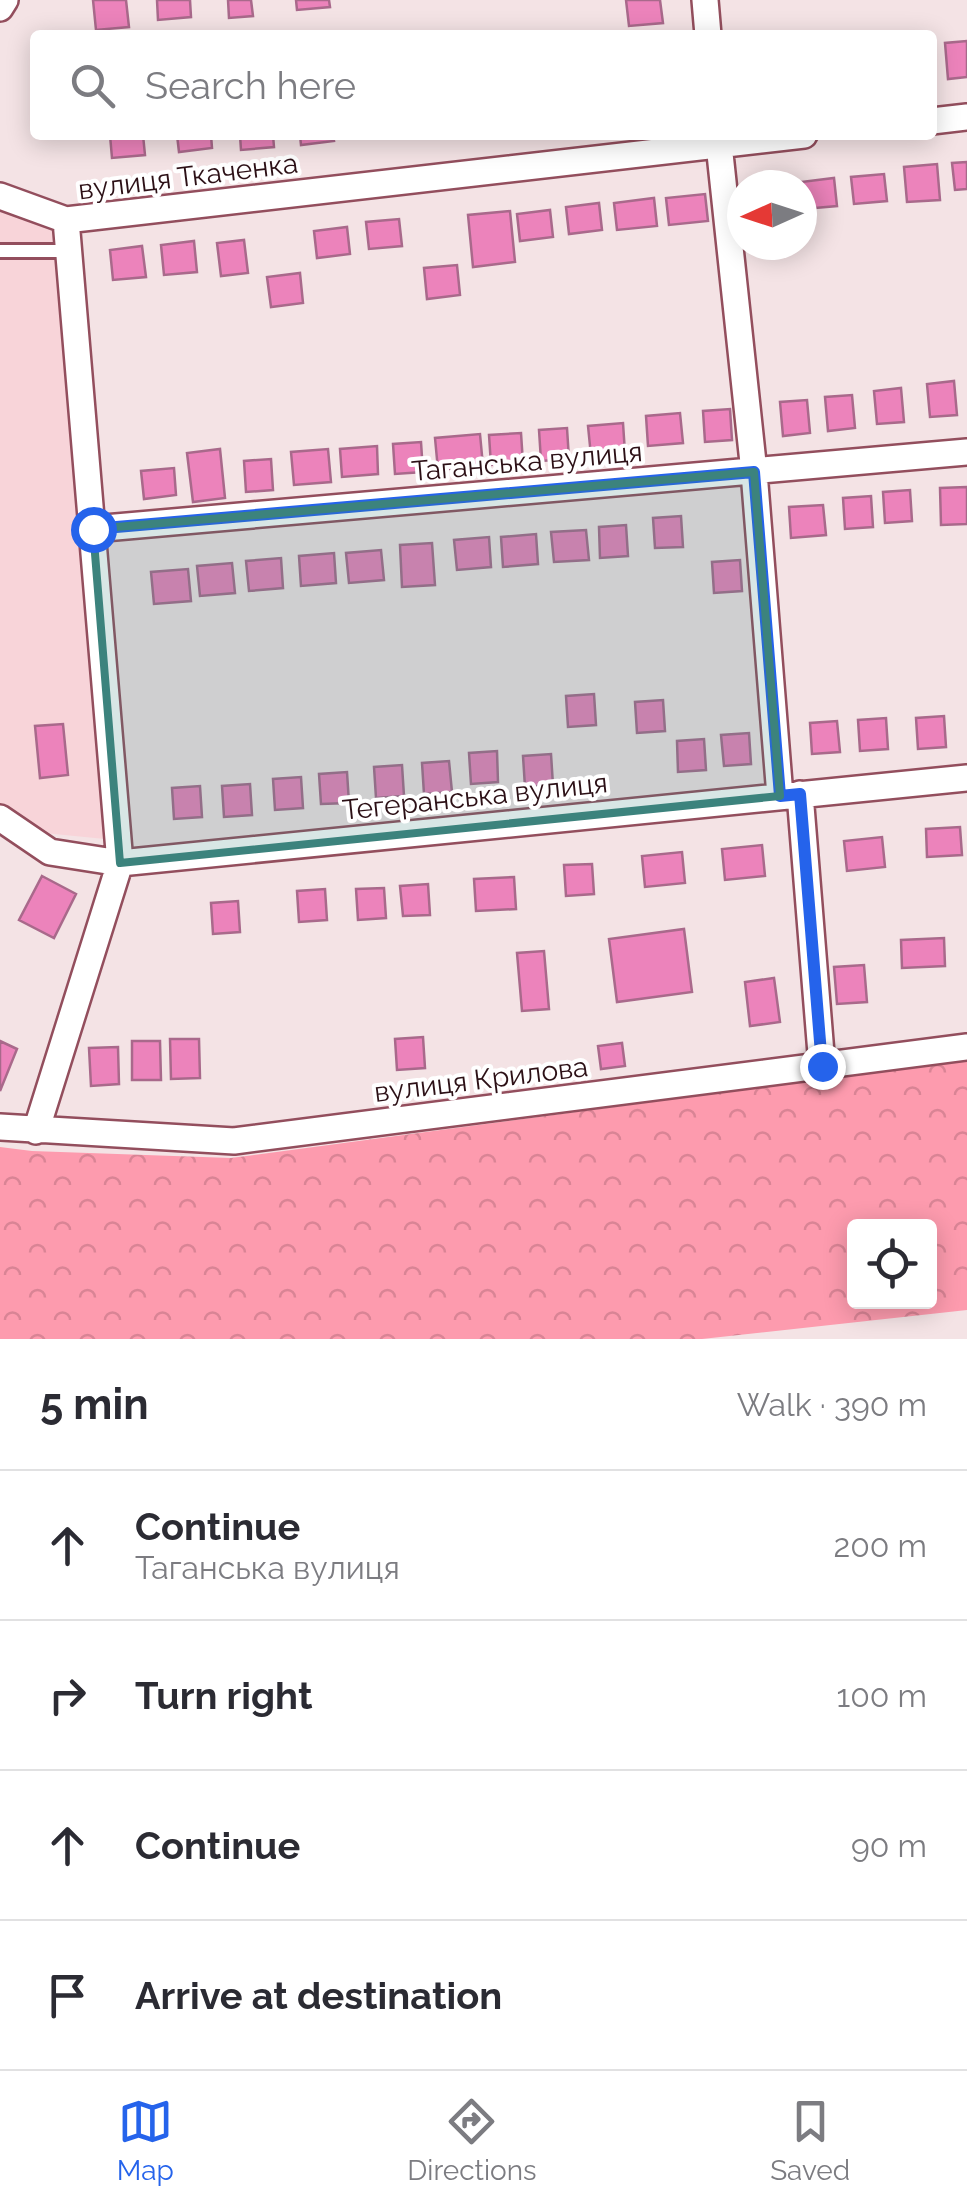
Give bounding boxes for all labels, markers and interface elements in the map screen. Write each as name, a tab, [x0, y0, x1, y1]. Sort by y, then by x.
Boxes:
search box	[30, 30, 937, 140]
icon: search	[65, 58, 120, 113]
text: Search here	[145, 63, 356, 108]
street label: вулиця Ткаченка	[76, 147, 300, 206]
north arrow	[727, 170, 817, 260]
street label: Таганська вулиця	[410, 435, 644, 488]
route start	[71, 507, 117, 553]
street label: Тегеранська вулиця	[341, 766, 609, 827]
route end	[800, 1044, 846, 1090]
street label: вулиця Крилова	[372, 1050, 590, 1109]
map controls	[847, 1219, 937, 1309]
button: locate	[847, 1219, 937, 1309]
text: 5 min	[40, 1380, 149, 1429]
text: Walk · 390 m	[737, 1386, 927, 1423]
text: Continue	[135, 1504, 300, 1549]
icon: ahead	[40, 1518, 95, 1573]
text: 200 m	[834, 1527, 927, 1564]
text: Таганська вулиця	[135, 1549, 400, 1586]
icon: right	[40, 1668, 95, 1723]
text: Turn right	[135, 1673, 312, 1718]
text: 100 m	[837, 1677, 927, 1714]
icon: ahead	[40, 1818, 95, 1873]
text: Continue	[135, 1823, 300, 1868]
text: 90 m	[851, 1827, 927, 1864]
icon: arrive	[40, 1968, 95, 2023]
text: Arrive at destination	[135, 1973, 502, 2018]
tab: Map	[117, 2094, 174, 2187]
tab: Directions	[407, 2094, 537, 2187]
tab: Saved	[770, 2094, 850, 2187]

